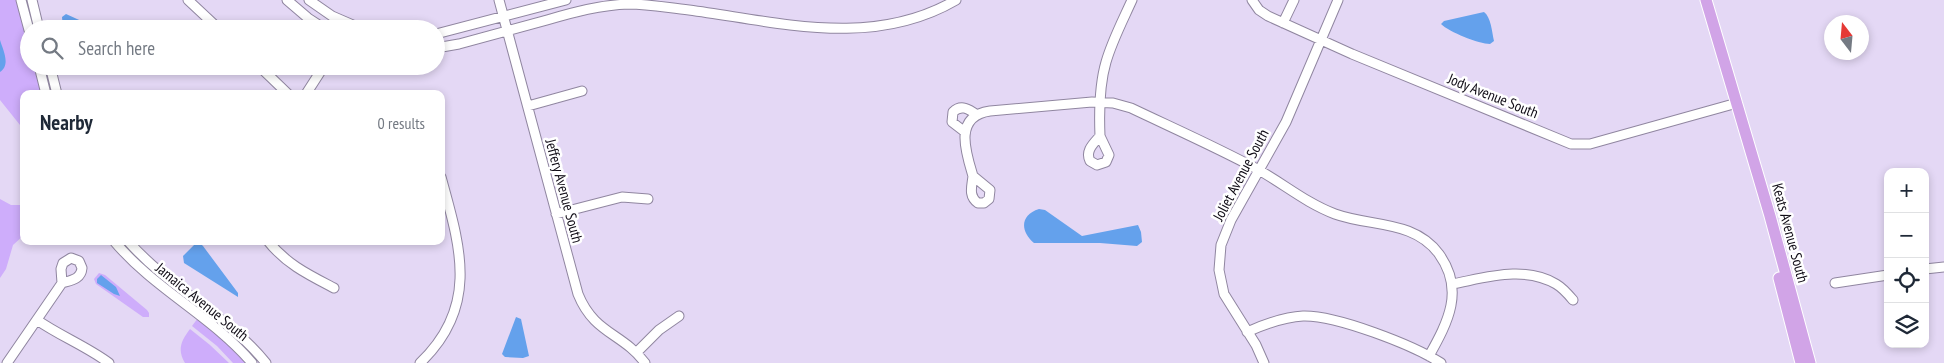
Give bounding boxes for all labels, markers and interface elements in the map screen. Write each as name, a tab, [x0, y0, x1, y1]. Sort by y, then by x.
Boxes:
north arrow	[1824, 15, 1869, 60]
search box	[20, 20, 445, 75]
icon: search	[38, 34, 66, 62]
text: Search here	[78, 36, 155, 60]
street label: Jody Avenue South	[1444, 68, 1541, 122]
text: Nearby	[40, 109, 93, 136]
text: 0 results	[378, 113, 425, 133]
street label: Joliet Avenue South	[1208, 126, 1273, 225]
street label: Jeffery Avenue South	[541, 136, 587, 245]
map controls	[1884, 168, 1929, 348]
button: +	[1884, 168, 1929, 213]
street label: Keats Avenue South	[1768, 181, 1813, 285]
button: −	[1884, 213, 1929, 258]
street label: Jamaica Avenue South	[151, 258, 253, 345]
button: locate	[1884, 258, 1929, 303]
button: layers	[1884, 303, 1929, 348]

